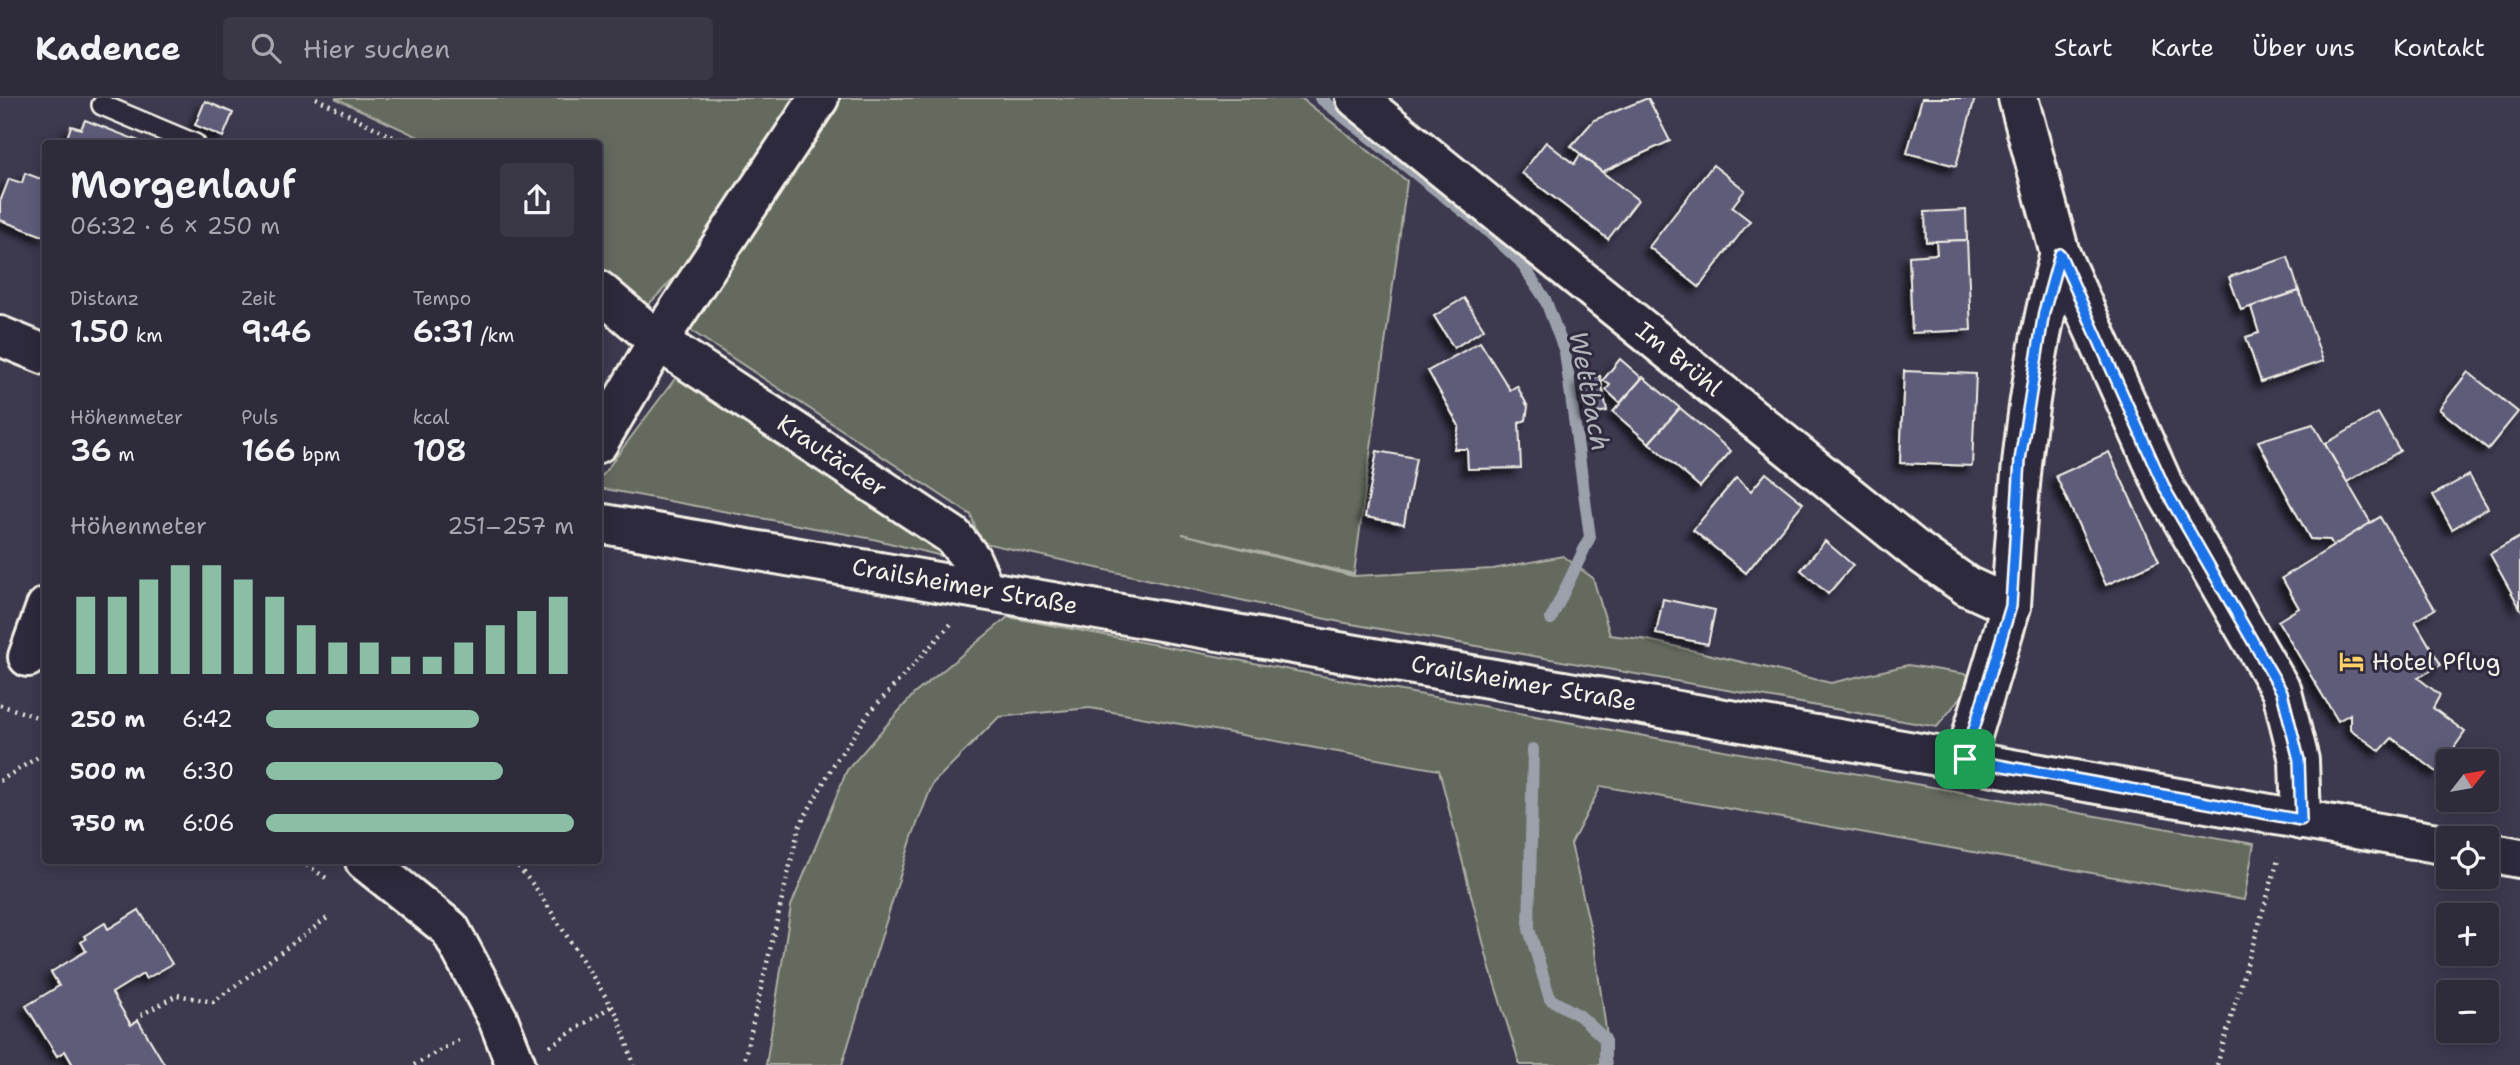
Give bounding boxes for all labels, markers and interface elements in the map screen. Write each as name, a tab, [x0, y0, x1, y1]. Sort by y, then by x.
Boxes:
search box	[223, 17, 713, 80]
text: Kadence	[35, 26, 181, 71]
icon: search	[247, 29, 285, 67]
text: Hier suchen	[303, 31, 450, 66]
text: Start	[2054, 32, 2113, 64]
text: Karte	[2151, 32, 2214, 64]
text: Über uns	[2252, 32, 2355, 64]
text: Kontakt	[2393, 32, 2485, 64]
text: Morgenlauf	[70, 159, 296, 210]
button: share	[500, 163, 574, 237]
text: 06:32 · 6 × 250 m	[70, 211, 280, 241]
text: Distanz	[70, 286, 139, 311]
text: Zeit	[241, 286, 276, 311]
text: Tempo	[413, 286, 471, 311]
text: 1.50	[70, 311, 129, 352]
text: 9:46	[241, 311, 312, 352]
text: 6:31	[413, 311, 474, 352]
street label: Im Brühl	[1629, 314, 1729, 404]
text: km	[129, 323, 163, 348]
text: /km	[474, 323, 514, 348]
water label: Wettbach	[1561, 328, 1619, 454]
text: Höhenmeter	[70, 405, 183, 430]
text: Puls	[241, 405, 278, 430]
text: kcal	[413, 405, 450, 430]
street label: Krautäcker	[771, 407, 893, 505]
text: 36	[70, 430, 112, 471]
text: 166	[241, 430, 296, 471]
text: 108	[413, 430, 467, 471]
text: m	[112, 442, 135, 467]
text: bpm	[296, 442, 340, 467]
text: Höhenmeter	[70, 511, 207, 541]
text: 251–257 m	[447, 511, 574, 541]
street label: Crailsheimer Straße	[850, 550, 1080, 622]
place label: Hotel Pflug	[2372, 646, 2500, 678]
street label: Crailsheimer Straße	[1409, 647, 1639, 719]
hotel icon: Hotel Pflug	[2338, 648, 2366, 676]
text: 250 m	[70, 704, 145, 734]
text: 6:42	[182, 704, 233, 734]
pin	[1935, 729, 1995, 789]
icon: arrive	[1946, 740, 1984, 778]
north arrow	[2436, 749, 2499, 812]
map controls	[2436, 749, 2499, 1043]
text: 500 m	[70, 756, 145, 786]
text: 6:30	[182, 756, 234, 786]
text: 750 m	[70, 808, 145, 838]
text: 6:06	[182, 808, 235, 838]
button: locate	[2436, 826, 2499, 889]
button: +	[2436, 903, 2499, 966]
button: −	[2436, 980, 2499, 1043]

